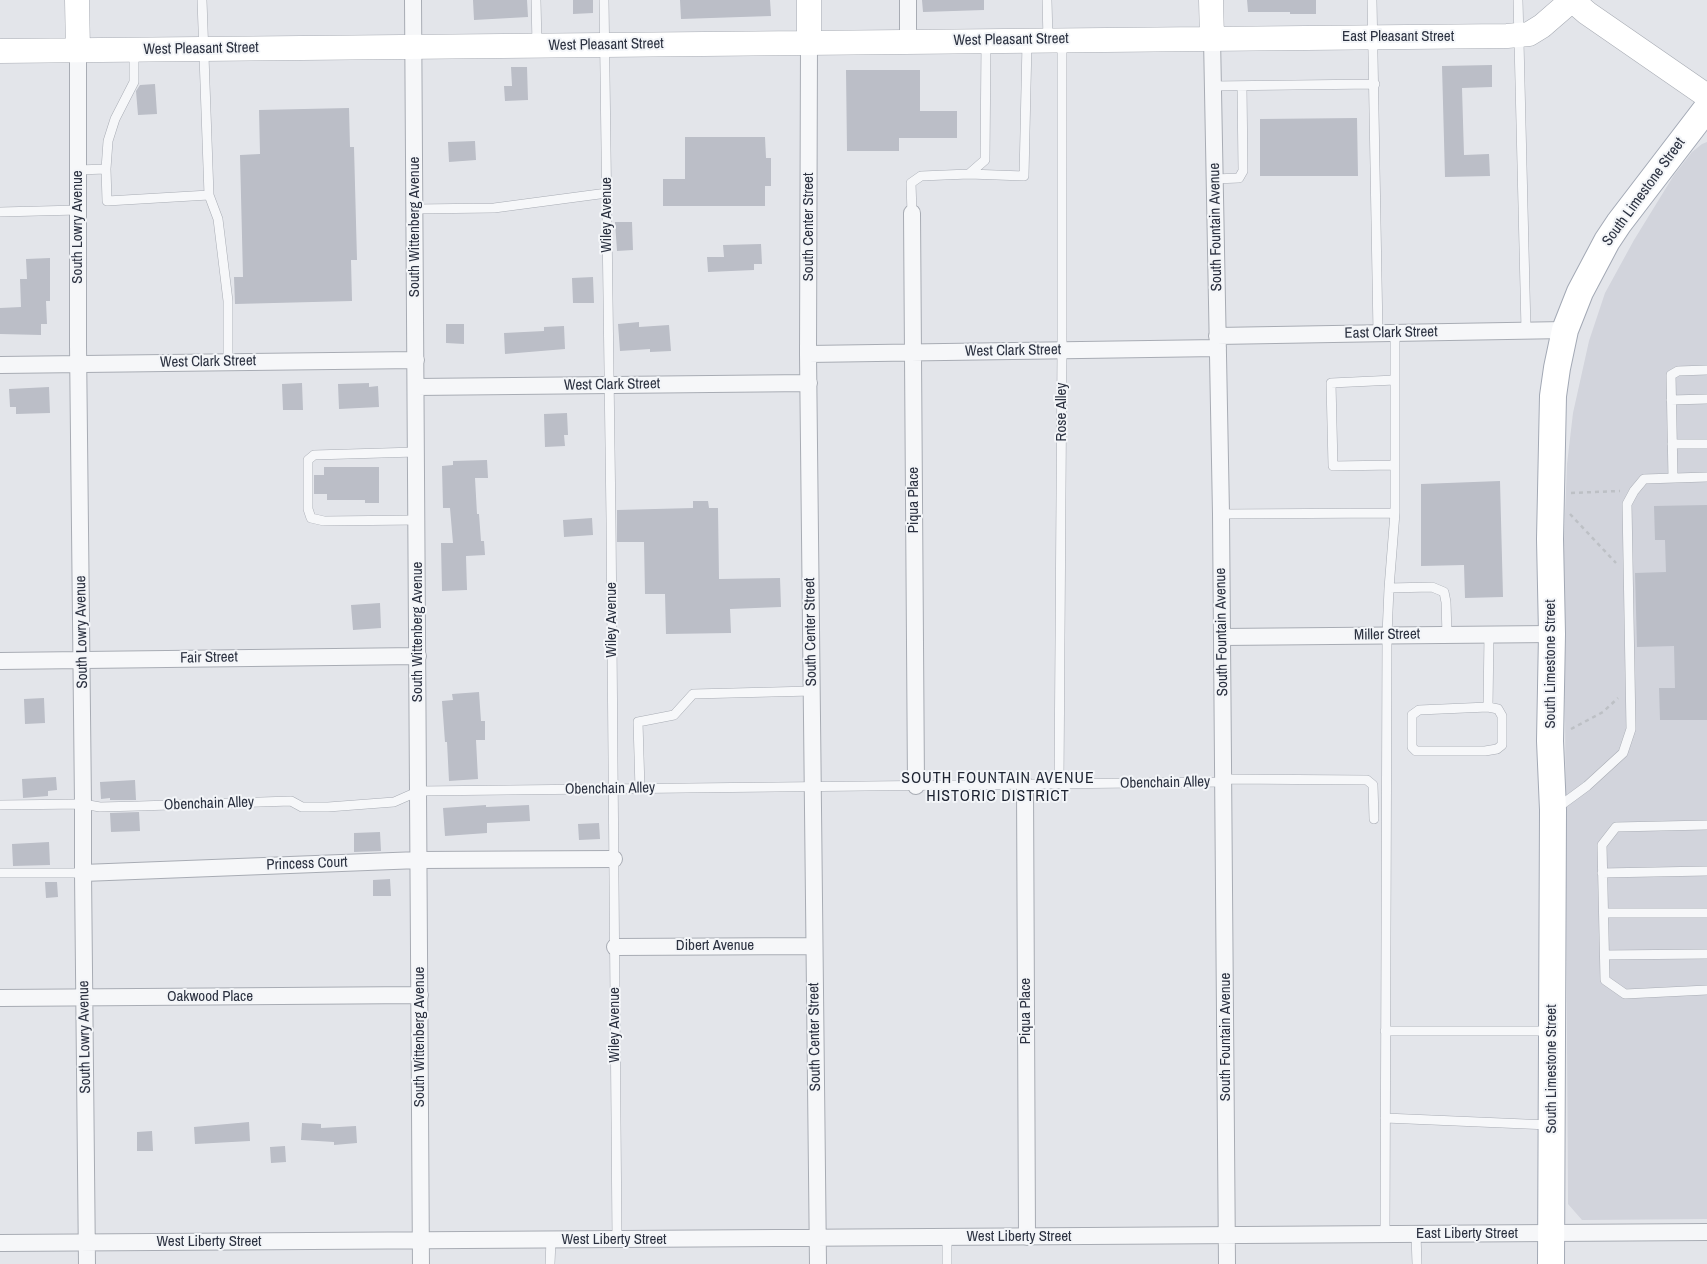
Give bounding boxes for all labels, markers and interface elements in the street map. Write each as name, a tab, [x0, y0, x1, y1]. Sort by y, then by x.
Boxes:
street label: East Pleasant Street	[1342, 28, 1454, 46]
street label: West Pleasant Street	[953, 30, 1069, 50]
street label: West Pleasant Street	[548, 35, 664, 55]
street label: West Pleasant Street	[143, 39, 259, 59]
street label: South Limestone Street	[1599, 134, 1689, 250]
street label: South Wittenberg Avenue	[406, 157, 424, 297]
street label: South Fountain Avenue	[1206, 163, 1226, 291]
street label: South Lowry Avenue	[69, 170, 87, 284]
street label: South Center Street	[800, 173, 818, 281]
street label: Wiley Avenue	[598, 177, 616, 253]
street label: East Clark Street	[1344, 323, 1438, 343]
street label: West Clark Street	[965, 341, 1061, 361]
street label: West Clark Street	[160, 352, 256, 372]
street label: West Clark Street	[564, 375, 660, 395]
street label: Rose Alley	[1053, 383, 1071, 441]
street label: Piqua Place	[905, 467, 923, 533]
street label: South Wittenberg Avenue	[409, 562, 427, 702]
street label: South Fountain Avenue	[1212, 568, 1232, 696]
street label: South Lowry Avenue	[72, 575, 92, 689]
street label: South Center Street	[801, 577, 821, 687]
street label: Wiley Avenue	[603, 582, 621, 658]
street label: South Limestone Street	[1542, 599, 1560, 729]
street label: Miller Street	[1354, 625, 1420, 645]
street label: Fair Street	[180, 648, 238, 668]
district label: SOUTH FOUNTAIN AVENUE HISTORIC DISTRICT	[899, 769, 1097, 807]
street label: Obenchain Alley	[1120, 773, 1210, 793]
street label: Obenchain Alley	[565, 779, 655, 799]
street label: Obenchain Alley	[164, 793, 254, 815]
street label: Princess Court	[266, 854, 348, 874]
street label: Dibert Avenue	[676, 937, 754, 955]
street label: South Wittenberg Avenue	[411, 967, 429, 1107]
street label: South Fountain Avenue	[1217, 973, 1235, 1101]
street label: Piqua Place	[1017, 978, 1035, 1044]
street label: South Lowry Avenue	[75, 980, 95, 1094]
street label: South Center Street	[805, 982, 825, 1092]
street label: Wiley Avenue	[606, 987, 624, 1063]
street label: Oakwood Place	[167, 988, 253, 1006]
street label: South Limestone Street	[1543, 1004, 1561, 1134]
street label: East Liberty Street	[1416, 1225, 1518, 1243]
street label: West Liberty Street	[966, 1228, 1072, 1246]
street label: West Liberty Street	[561, 1231, 667, 1249]
street label: West Liberty Street	[156, 1233, 262, 1251]

